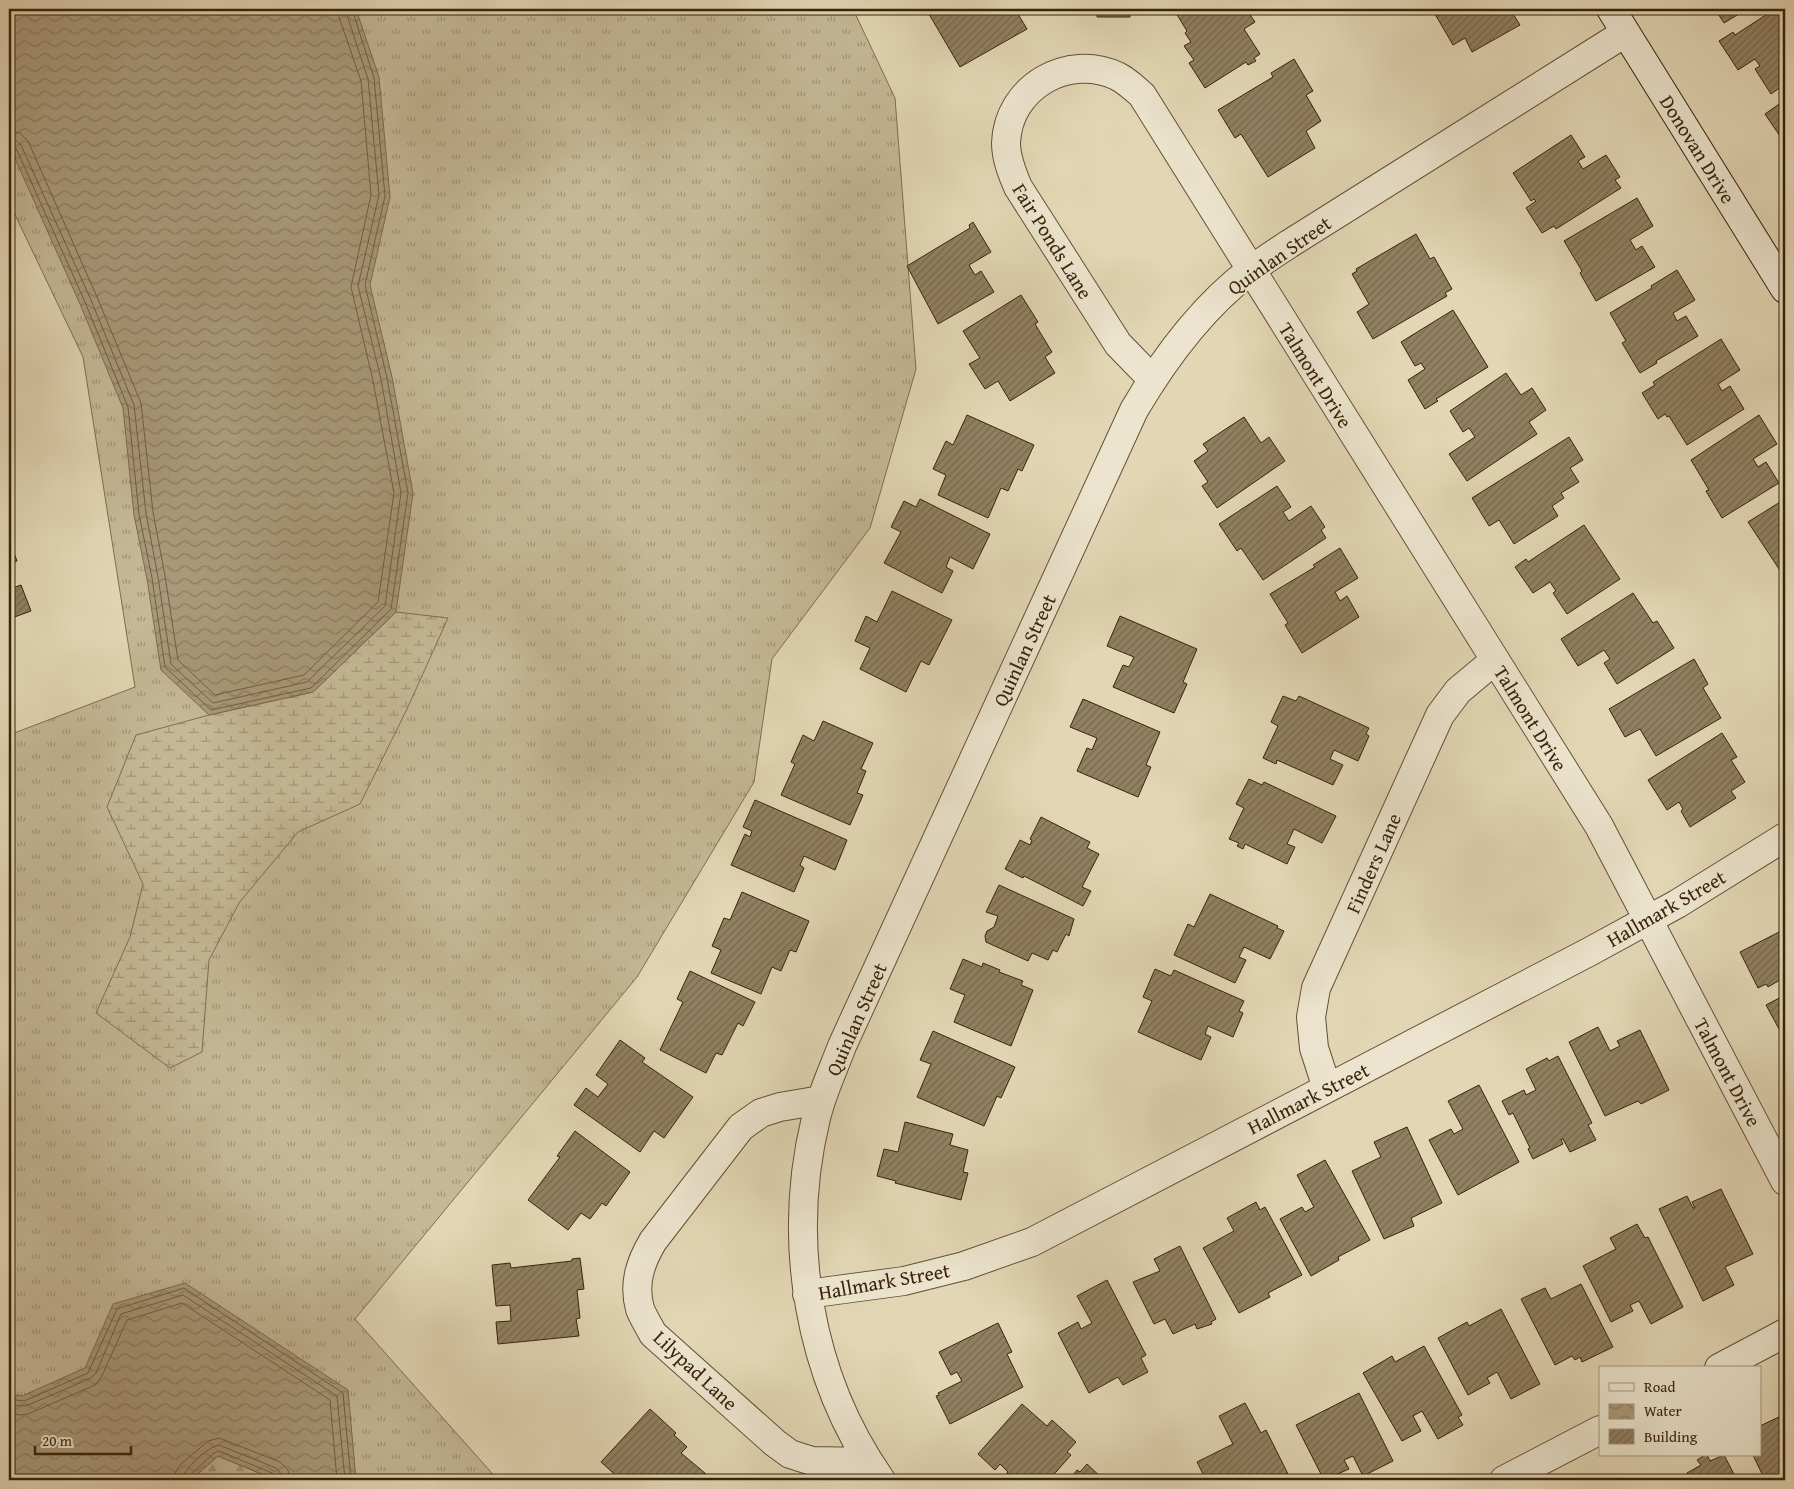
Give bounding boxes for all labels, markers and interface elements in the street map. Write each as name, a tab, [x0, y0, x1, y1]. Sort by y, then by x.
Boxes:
street label: Donovan Drive	[1653, 89, 1743, 209]
street label: Fair Ponds Lane	[1006, 177, 1100, 305]
street label: Quinlan Street	[1221, 208, 1337, 302]
street label: Talmont Drive	[1272, 317, 1360, 433]
street label: Quinlan Street	[985, 589, 1063, 711]
street label: Talmont Drive	[1487, 660, 1575, 776]
street label: Finders Lane	[1338, 808, 1408, 918]
street label: Hallmark Street	[1601, 862, 1731, 954]
street label: Quinlan Street	[818, 958, 894, 1080]
street label: Talmont Drive	[1687, 1012, 1769, 1132]
street label: Hallmark Street	[1242, 1055, 1374, 1141]
street label: Hallmark Street	[816, 1255, 952, 1307]
street label: Lilypad Lane	[647, 1323, 745, 1417]
legend	[1599, 1366, 1762, 1456]
text: Road	[1644, 1376, 1675, 1397]
text: Water	[1644, 1400, 1682, 1421]
scale bar	[35, 1424, 131, 1456]
text: Building	[1644, 1426, 1698, 1447]
text: 20 m	[42, 1430, 73, 1451]

